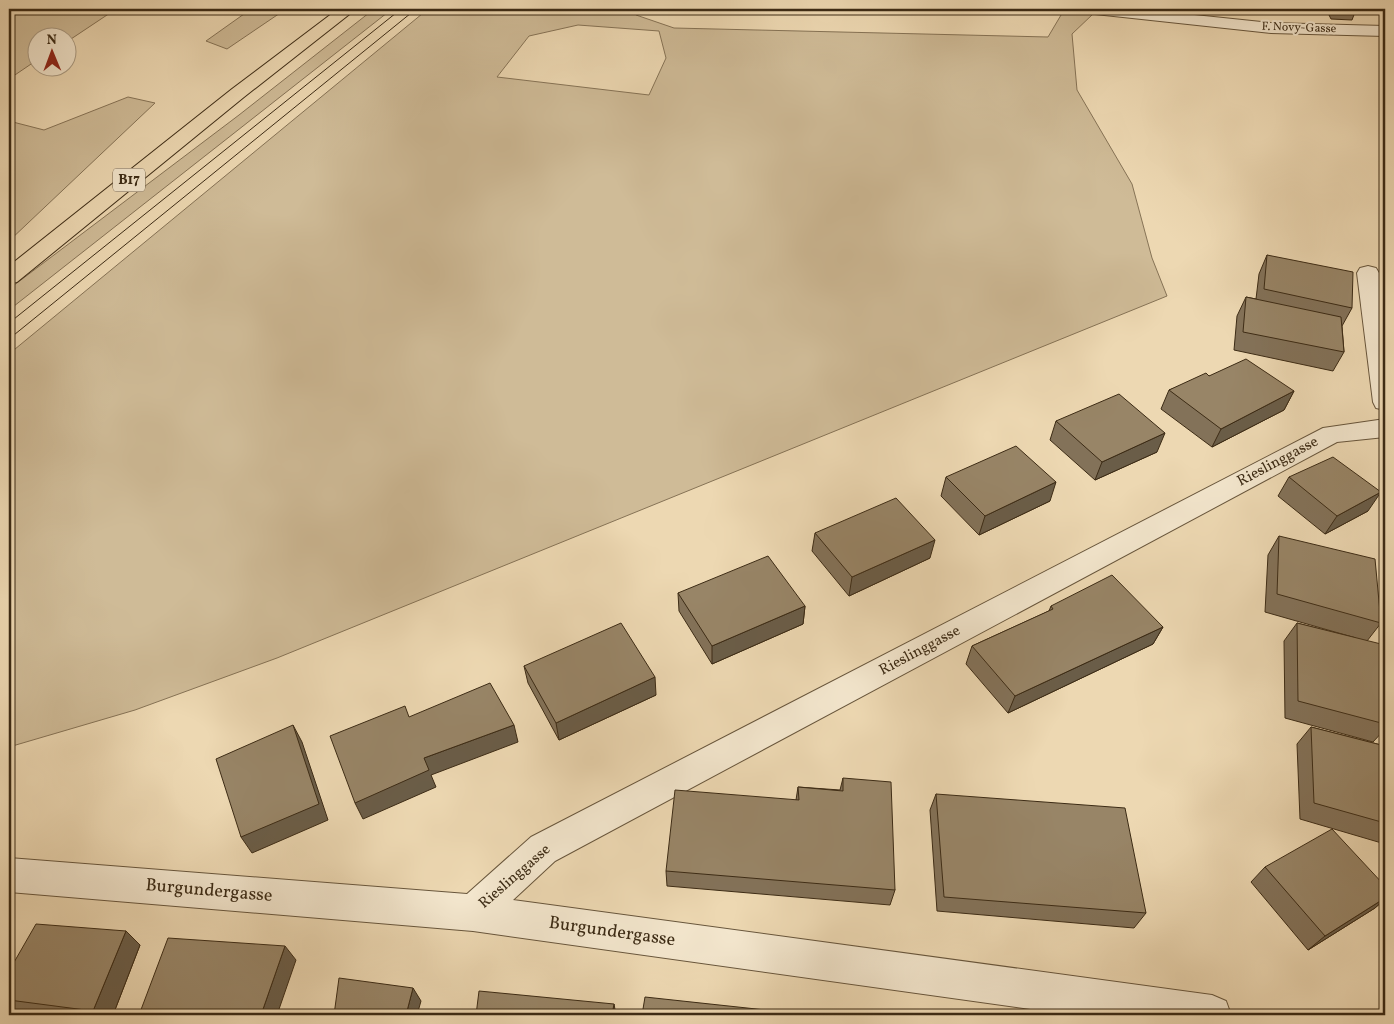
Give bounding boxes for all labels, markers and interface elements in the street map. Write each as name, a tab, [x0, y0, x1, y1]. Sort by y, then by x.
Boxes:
street label: F. Novy-Gasse	[1261, 19, 1337, 37]
north arrow	[28, 28, 78, 78]
text: N	[47, 31, 57, 50]
road number: B17	[113, 168, 145, 192]
street label: Rieslinggasse	[1234, 432, 1322, 492]
street label: Rieslinggasse	[876, 621, 964, 681]
street label: Rieslinggasse	[475, 840, 555, 914]
street label: Burgundergasse	[144, 873, 274, 909]
street label: Burgundergasse	[547, 911, 677, 953]

